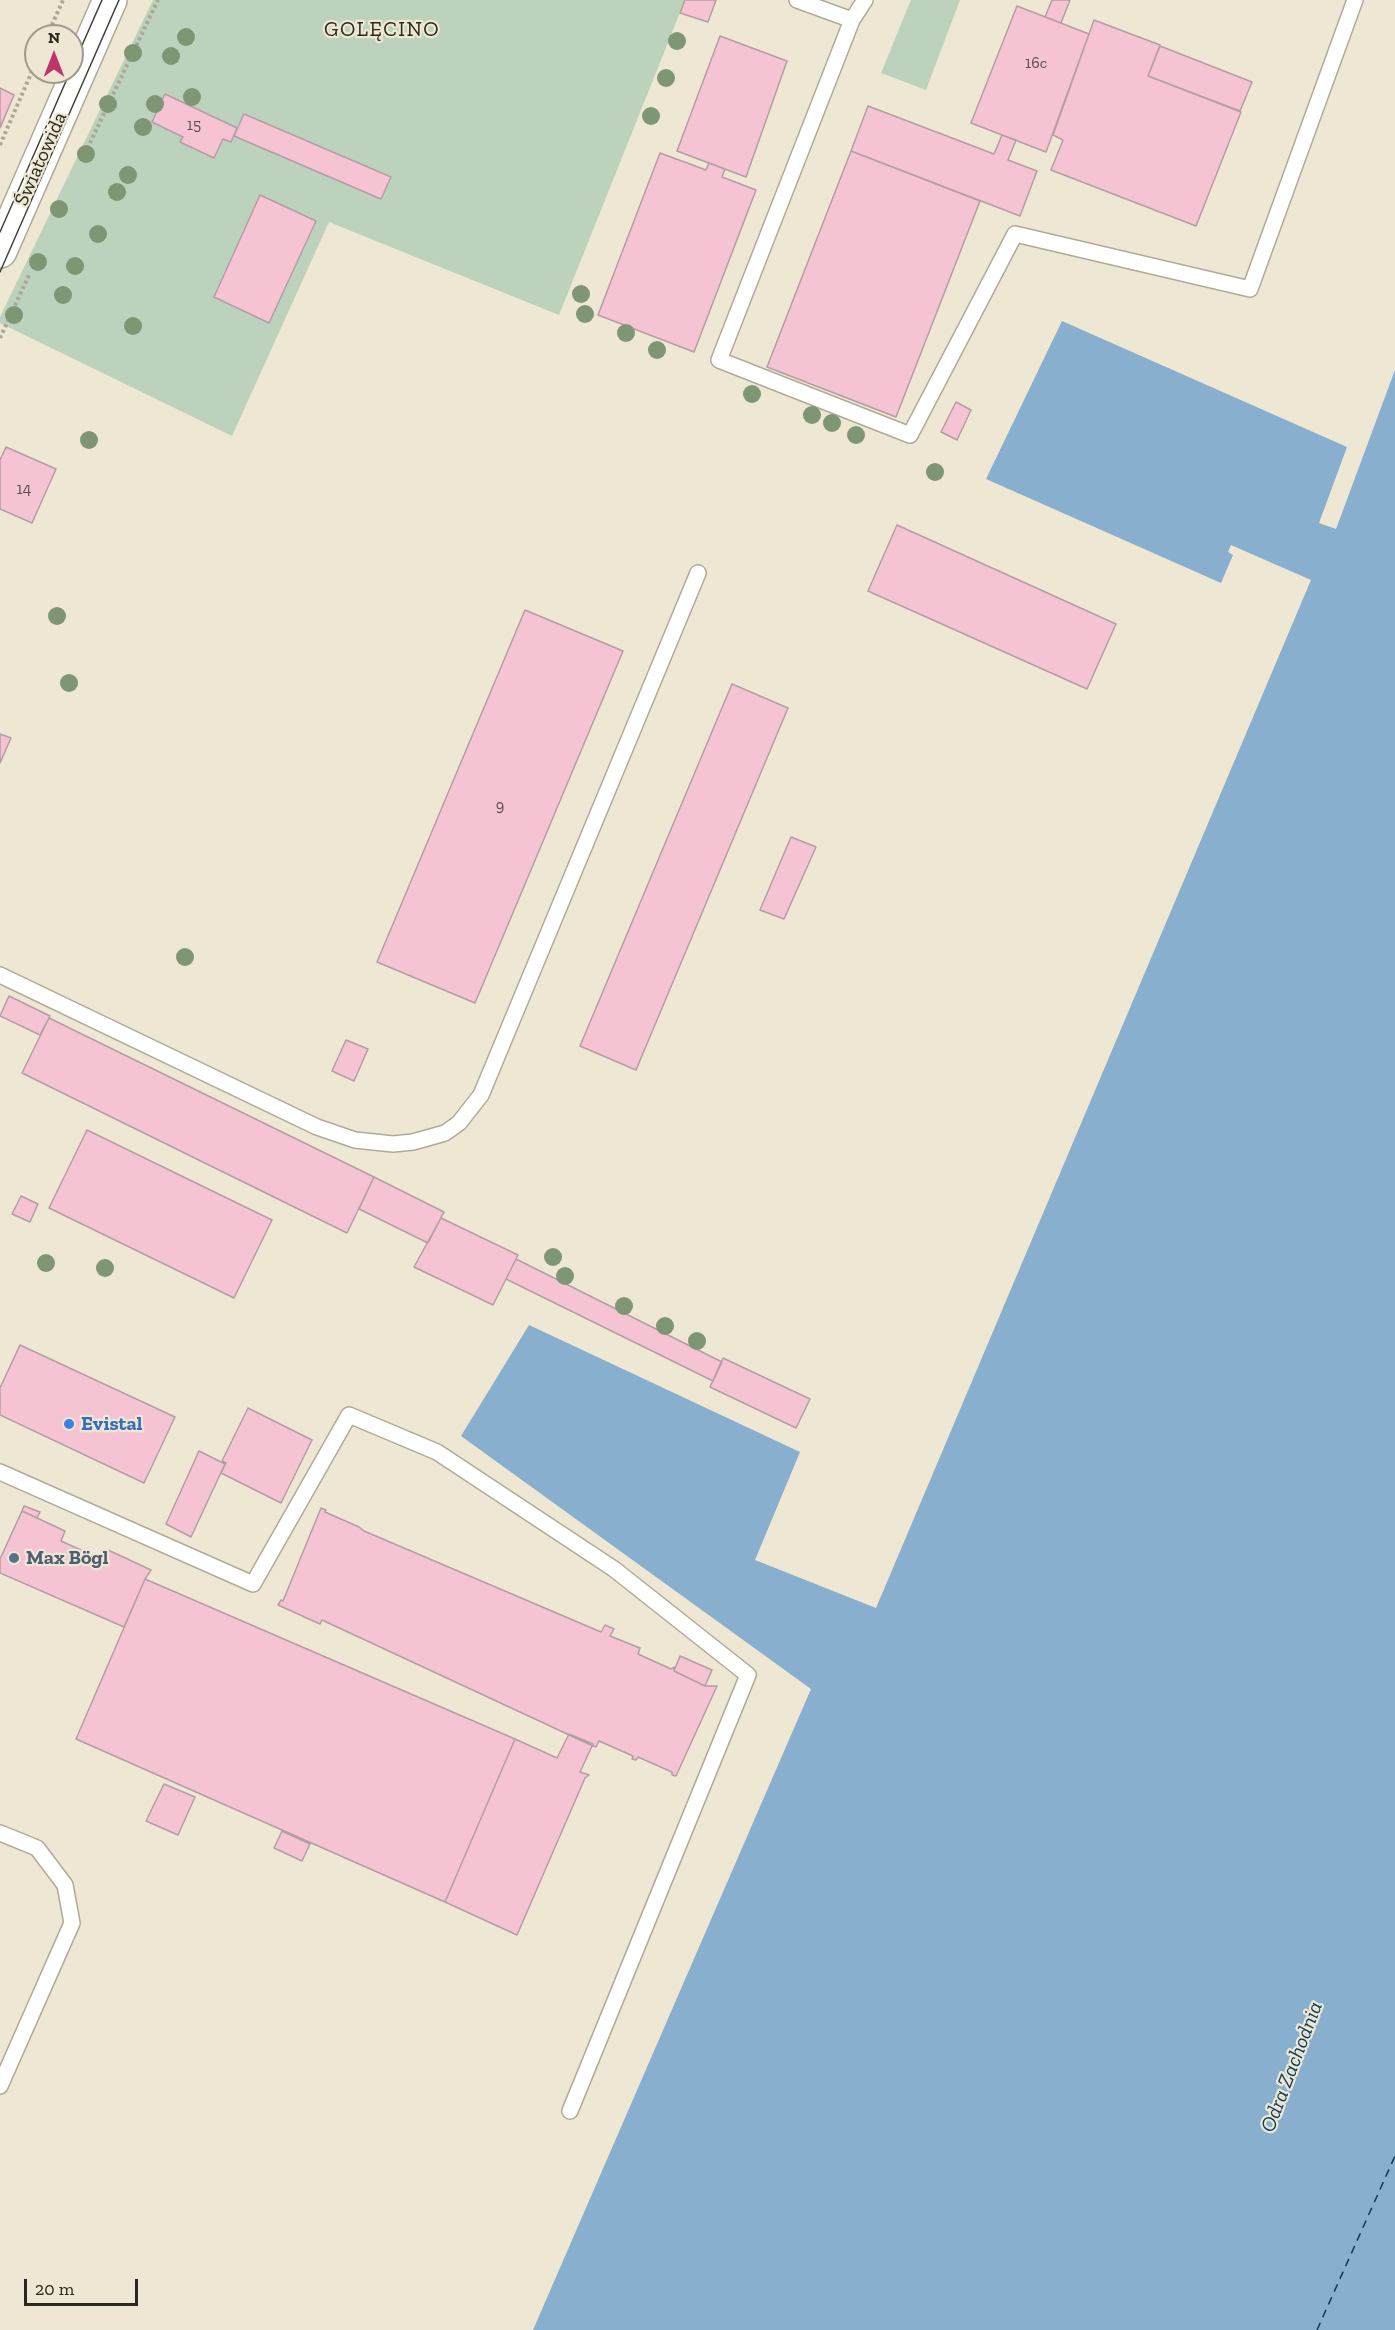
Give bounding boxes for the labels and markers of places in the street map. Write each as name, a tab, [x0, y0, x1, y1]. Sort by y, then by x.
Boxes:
place label: Evistal	[81, 1412, 142, 1436]
marker: Evistal	[62, 1417, 76, 1431]
place label: Max Bögl	[26, 1546, 108, 1570]
marker: Max Bögl	[7, 1551, 21, 1565]

